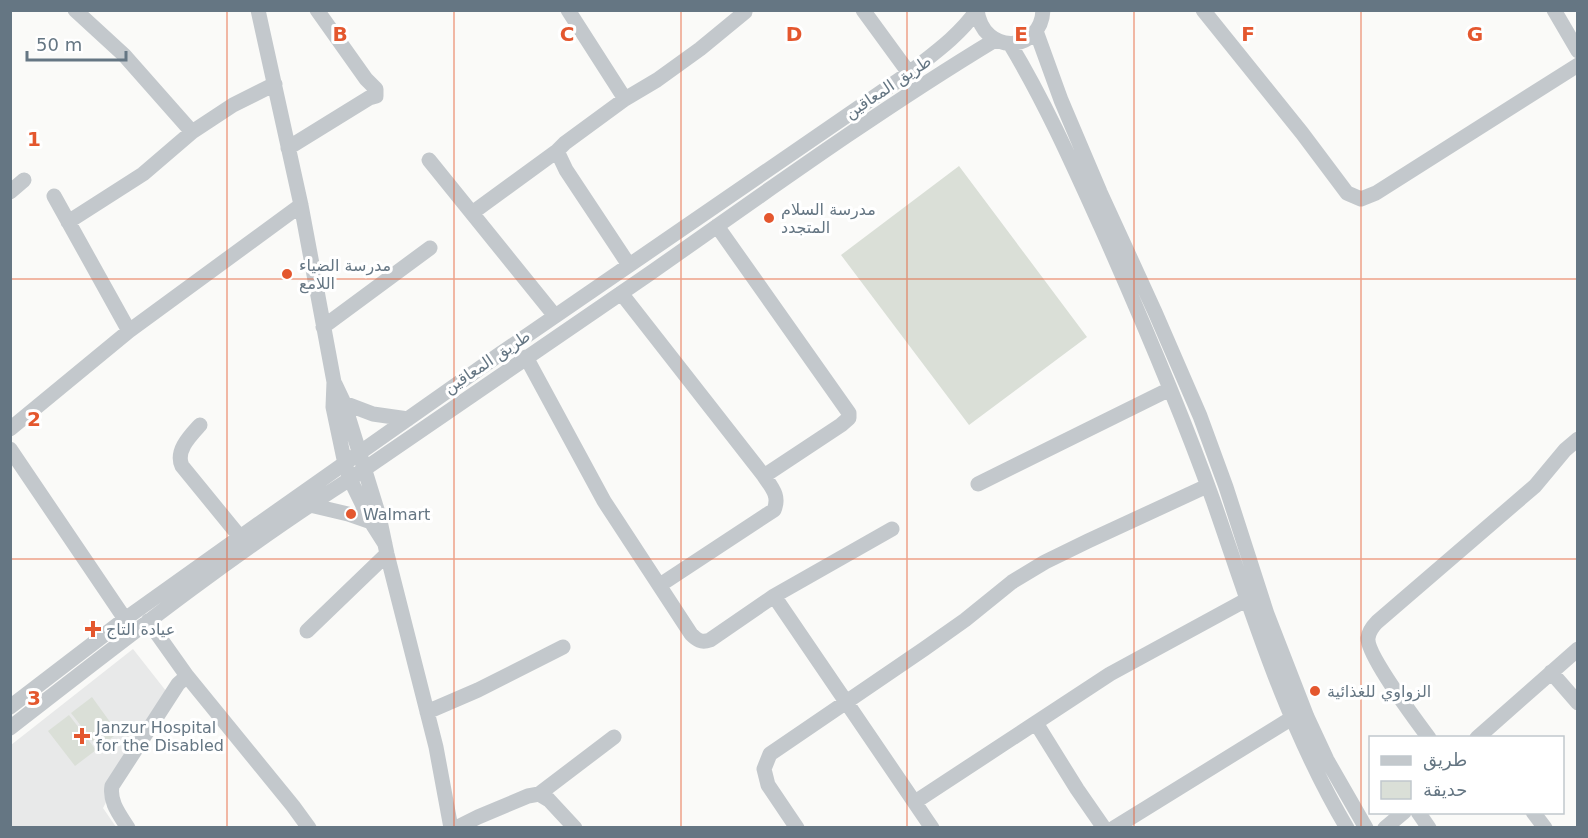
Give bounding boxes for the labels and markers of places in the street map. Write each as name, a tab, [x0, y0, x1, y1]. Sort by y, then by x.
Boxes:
place label: مدرسة السلام المتجدد	[781, 200, 876, 237]
marker: مدرسة السلام المتجدد	[762, 211, 776, 225]
place label: مدرسة الضياء اللامع	[299, 256, 391, 294]
marker: مدرسة الضياء اللامع	[280, 267, 294, 281]
place label: Walmart	[363, 505, 430, 524]
marker: Walmart	[344, 507, 358, 521]
marker: عيادة التاج	[84, 620, 102, 638]
place label: عيادة التاج	[106, 620, 175, 640]
place label: الزواوي للغذائية	[1327, 682, 1431, 702]
marker: الزواوي للغذائية	[1308, 684, 1322, 698]
place label: Janzur Hospital for the Disabled	[95, 718, 224, 755]
marker: Janzur Hospital for the Disabled	[73, 727, 91, 745]

